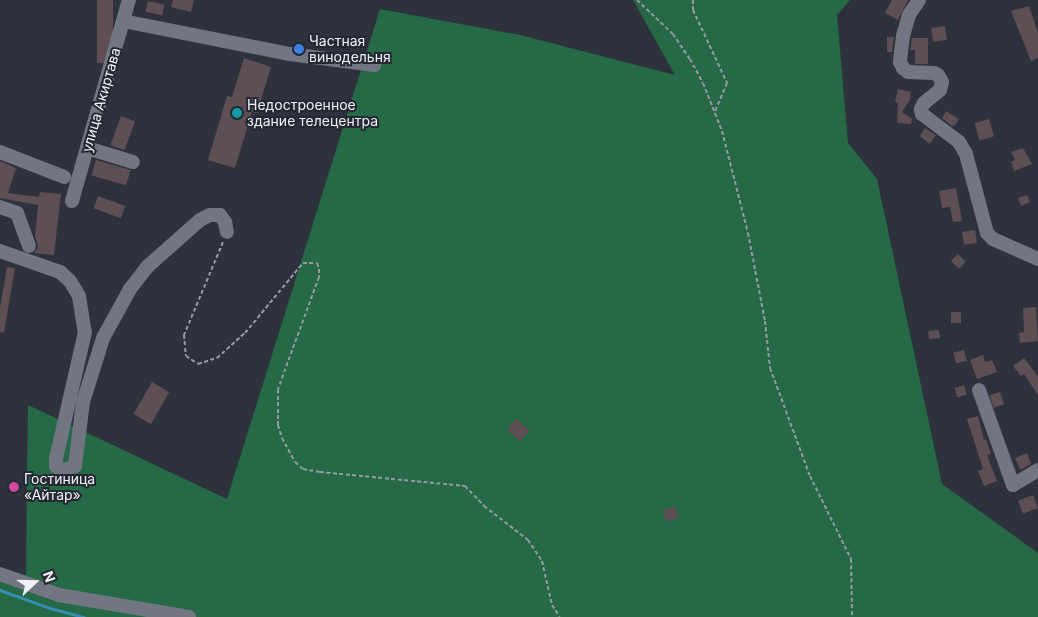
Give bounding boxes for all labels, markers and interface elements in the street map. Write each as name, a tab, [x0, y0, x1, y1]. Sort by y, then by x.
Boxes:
place label: Частная винодельня	[309, 33, 391, 65]
marker: Частная винодельня	[293, 43, 305, 55]
street label: улица Акиртава	[78, 46, 124, 154]
place label: Недостроенное здание телецентра	[247, 97, 378, 130]
marker: Недостроенное здание телецентра	[231, 107, 243, 119]
place label: Гостиница «Айтар»	[24, 471, 95, 504]
marker: Гостиница «Айтар»	[8, 481, 20, 493]
north arrow	[10, 557, 60, 607]
text: N	[40, 568, 59, 584]

